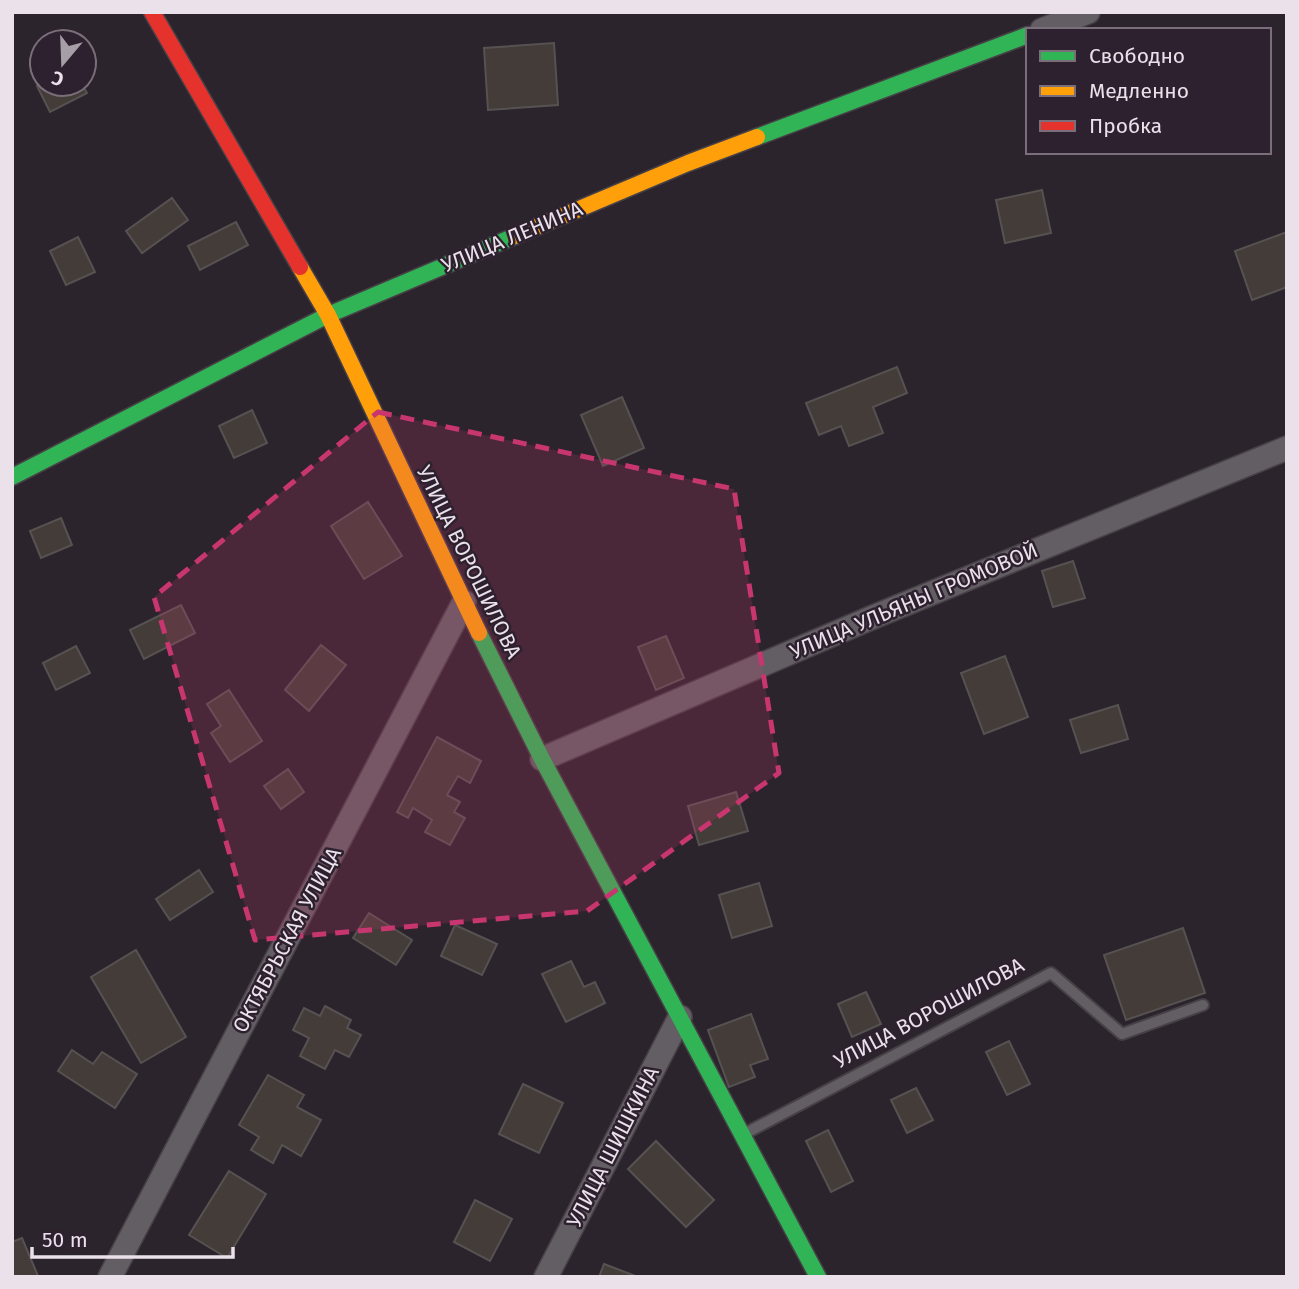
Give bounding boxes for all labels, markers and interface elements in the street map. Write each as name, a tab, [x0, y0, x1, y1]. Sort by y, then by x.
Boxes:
north arrow	[28, 28, 98, 98]
legend	[1026, 28, 1271, 154]
text: Свободно	[1089, 43, 1185, 69]
text: С	[49, 66, 67, 91]
text: Медленно	[1089, 78, 1189, 104]
text: Пробка	[1089, 113, 1162, 139]
street label: УЛИЦА ЛЕНИНА	[438, 196, 586, 278]
street label: УЛИЦА ВОРОШИЛОВА	[411, 461, 527, 663]
street label: УЛИЦА УЛЬЯНЫ ГРОМОВОЙ	[786, 537, 1042, 665]
street label: ОКТЯБРЬСКАЯ УЛИЦА	[227, 843, 347, 1037]
street label: УЛИЦА ВОРОШИЛОВА	[830, 952, 1028, 1074]
street label: УЛИЦА ШИШКИНА	[561, 1062, 665, 1232]
scale bar	[32, 1216, 233, 1260]
text: 50 m	[42, 1227, 88, 1253]

